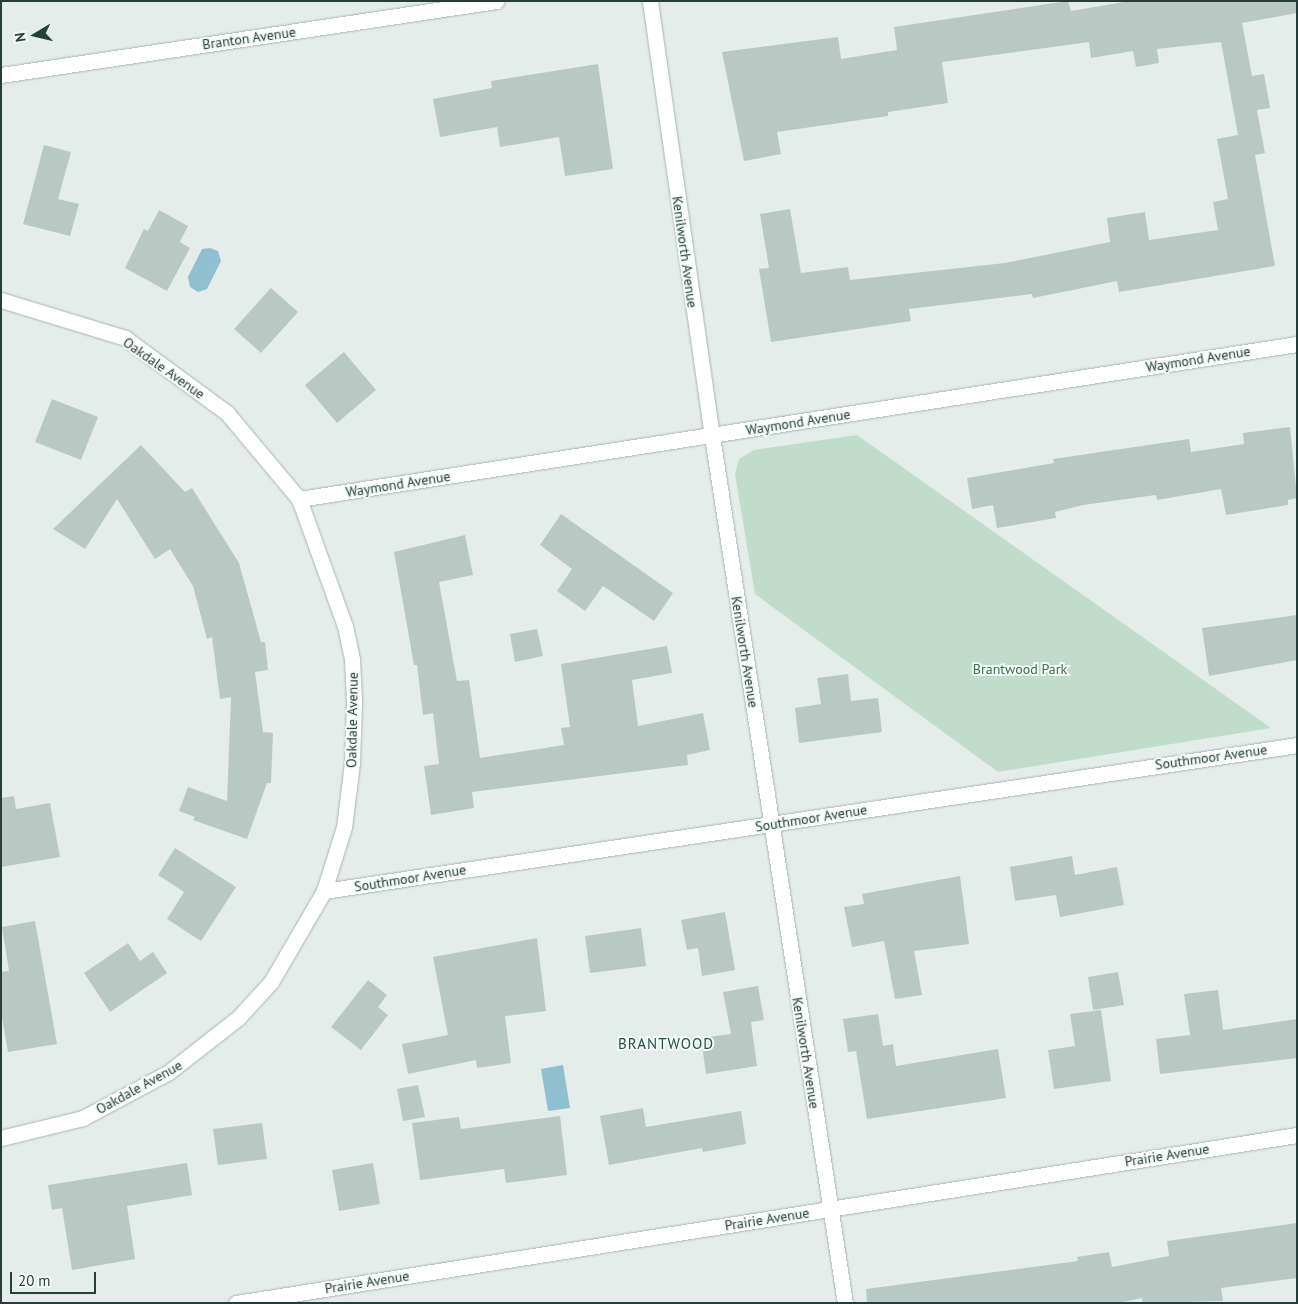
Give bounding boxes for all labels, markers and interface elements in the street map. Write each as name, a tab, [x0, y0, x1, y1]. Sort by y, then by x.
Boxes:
north arrow	[10, 10, 60, 60]
street label: Branton Avenue	[201, 23, 297, 53]
text: N	[11, 31, 30, 43]
street label: Kenilworth Avenue	[669, 195, 701, 309]
street label: Oakdale Avenue	[120, 333, 208, 403]
street label: Waymond Avenue	[1144, 342, 1252, 376]
street label: Waymond Avenue	[744, 405, 852, 439]
street label: Waymond Avenue	[344, 467, 452, 501]
street label: Kenilworth Avenue	[728, 595, 762, 709]
park label: Brantwood Park	[973, 661, 1067, 677]
street label: Oakdale Avenue	[343, 672, 361, 768]
street label: Southmoor Avenue	[1154, 741, 1268, 773]
street label: Southmoor Avenue	[754, 801, 868, 835]
street label: Southmoor Avenue	[353, 861, 467, 895]
street label: Kenilworth Avenue	[789, 996, 823, 1110]
district label: BRANTWOOD	[617, 1035, 715, 1053]
street label: Oakdale Avenue	[93, 1056, 185, 1118]
street label: Prairie Avenue	[1123, 1140, 1211, 1170]
street label: Prairie Avenue	[723, 1204, 811, 1234]
scale bar	[12, 1262, 99, 1294]
street label: Prairie Avenue	[323, 1267, 411, 1297]
text: 20 m	[18, 1271, 51, 1290]

